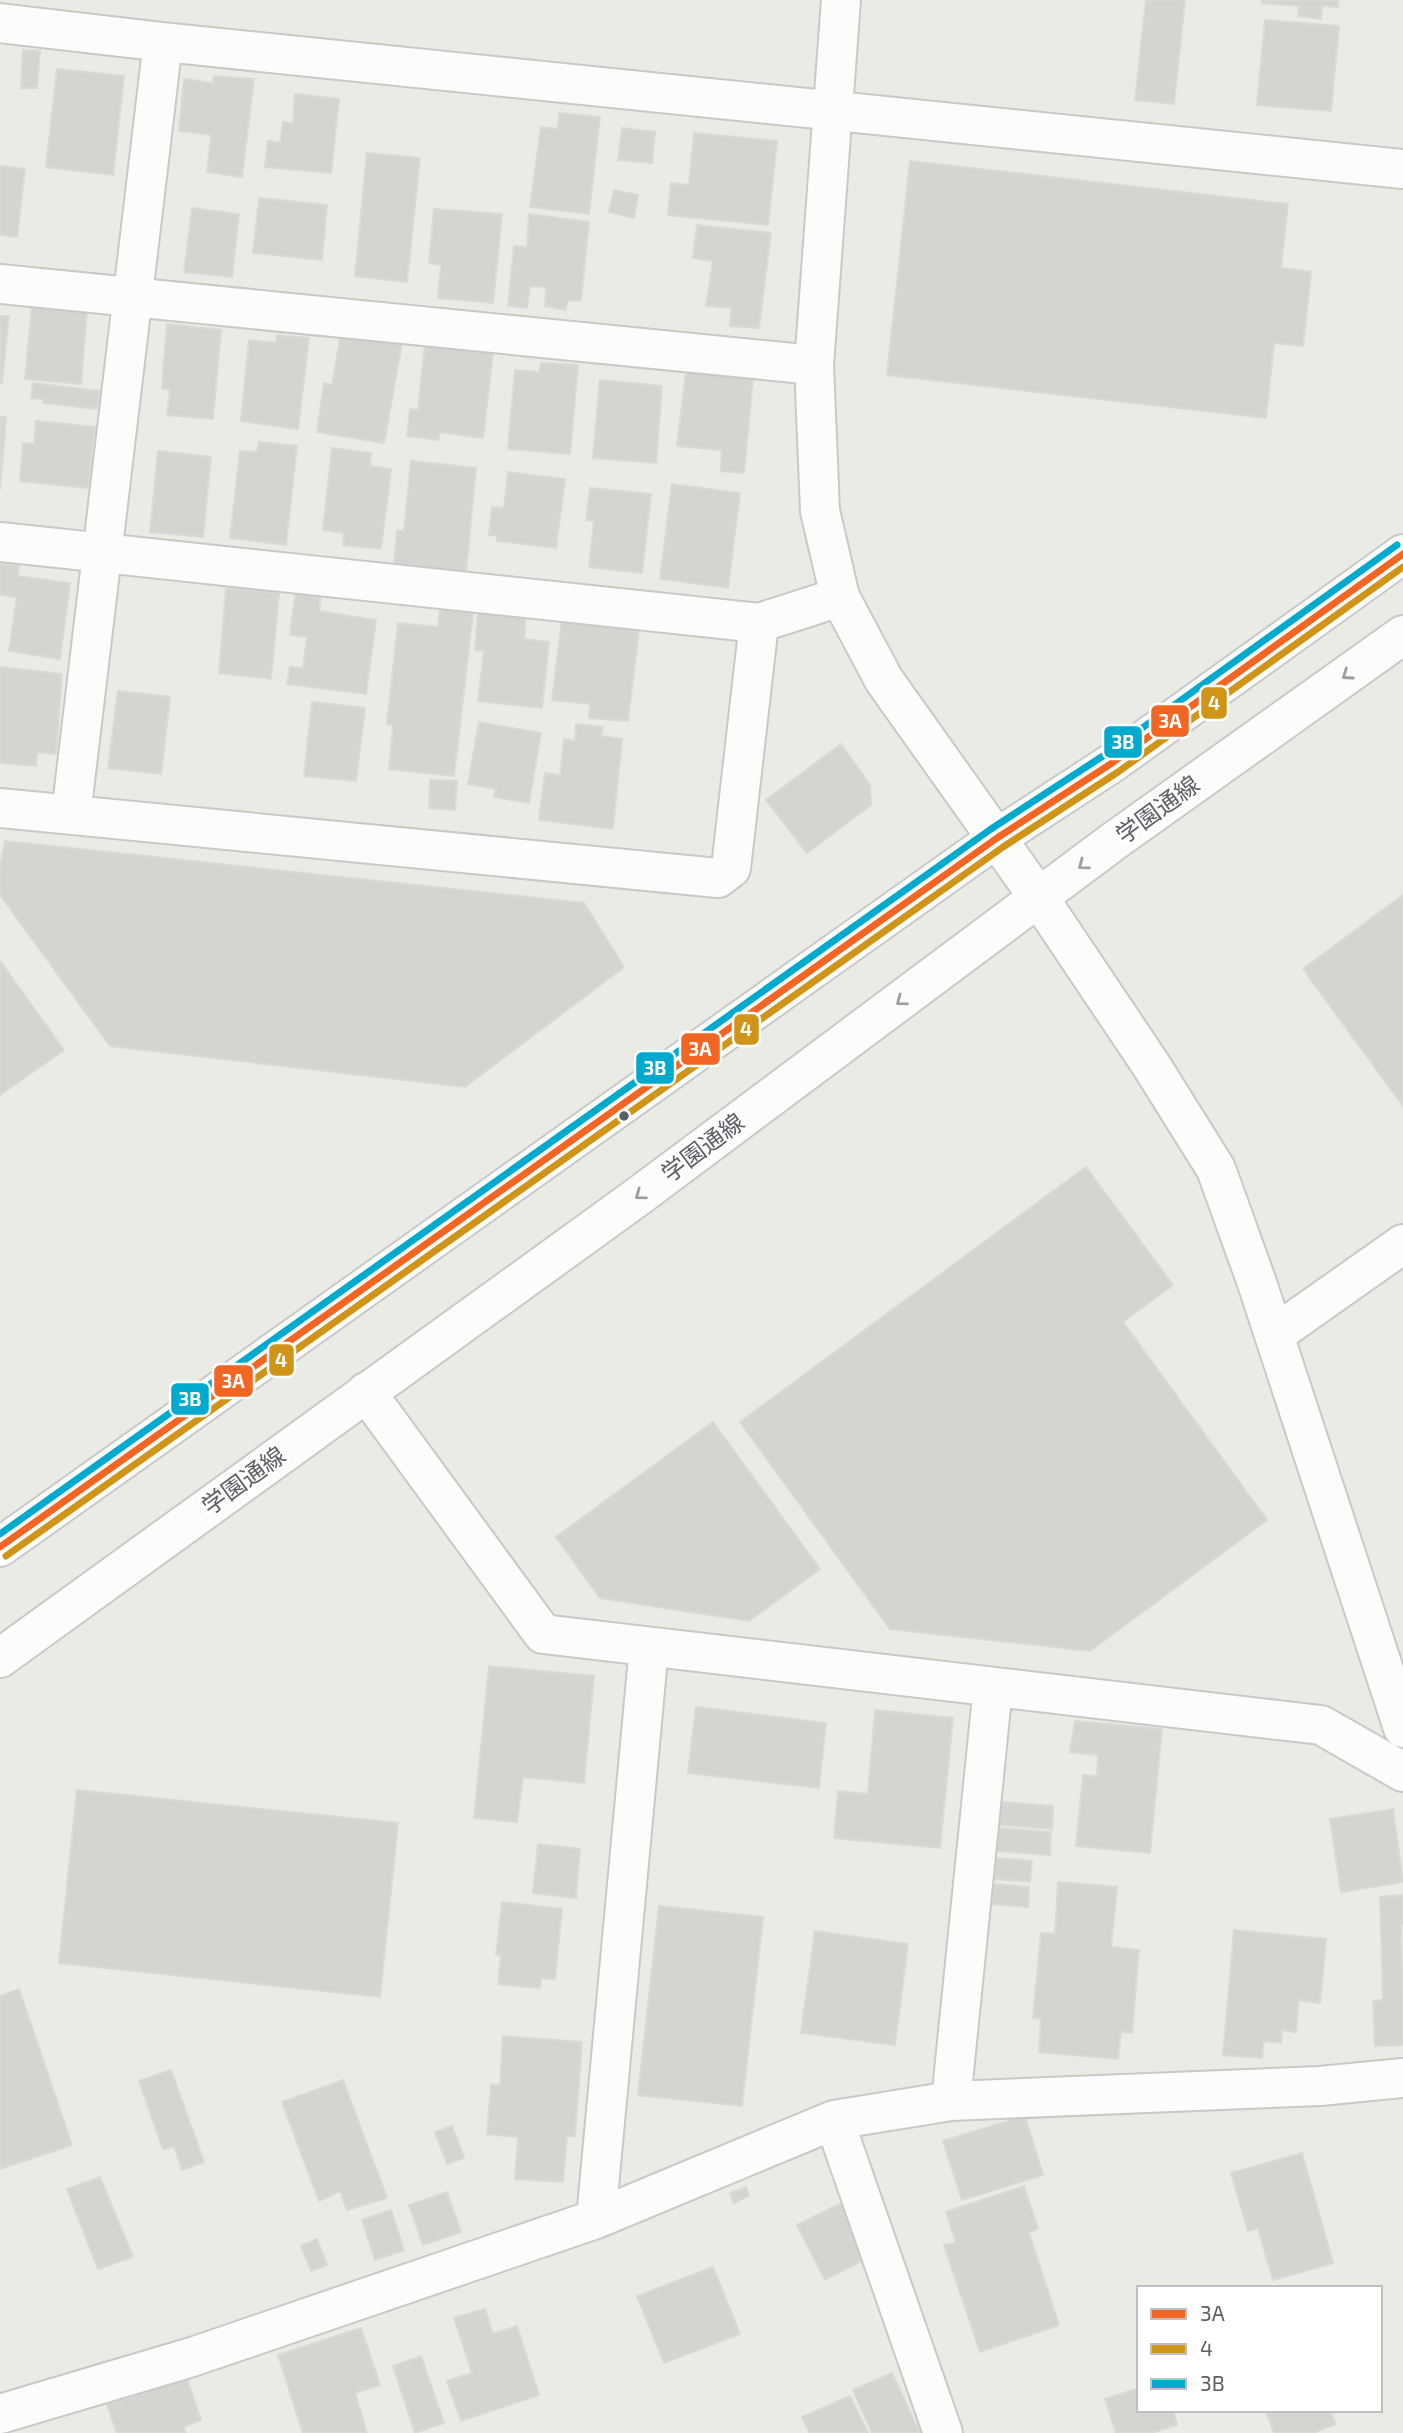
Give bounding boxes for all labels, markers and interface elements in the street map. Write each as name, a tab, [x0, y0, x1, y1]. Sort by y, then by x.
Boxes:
one-way arrow	[1342, 667, 1355, 679]
line badge: 4	[1200, 686, 1228, 720]
text: 4	[1208, 691, 1220, 714]
line badge: 3A	[1150, 704, 1190, 738]
text: 3A	[1158, 709, 1182, 732]
line badge: 3B	[1103, 725, 1143, 759]
text: 3B	[1112, 730, 1134, 753]
street label: 学園通線	[1110, 769, 1204, 849]
one-way arrow	[1078, 856, 1091, 869]
one-way arrow	[896, 993, 908, 1005]
line badge: 4	[733, 1013, 760, 1046]
text: 4	[740, 1017, 752, 1040]
line badge: 3A	[680, 1032, 721, 1066]
text: 3A	[688, 1037, 712, 1060]
line badge: 3B	[635, 1051, 675, 1085]
text: 3B	[644, 1056, 666, 1079]
street label: 学園通線	[655, 1106, 749, 1187]
unlabelled marker	[617, 1109, 631, 1123]
one-way arrow	[635, 1187, 647, 1199]
line badge: 4	[268, 1343, 295, 1377]
text: 4	[275, 1348, 287, 1371]
line badge: 3A	[213, 1364, 254, 1398]
text: 3A	[221, 1369, 245, 1392]
line badge: 3B	[170, 1382, 210, 1416]
text: 3B	[179, 1387, 201, 1410]
street label: 学園通線	[196, 1440, 290, 1520]
legend	[1137, 2286, 1382, 2412]
text: 3A	[1200, 2300, 1225, 2325]
text: 4	[1200, 2335, 1213, 2360]
text: 3B	[1200, 2370, 1225, 2395]

